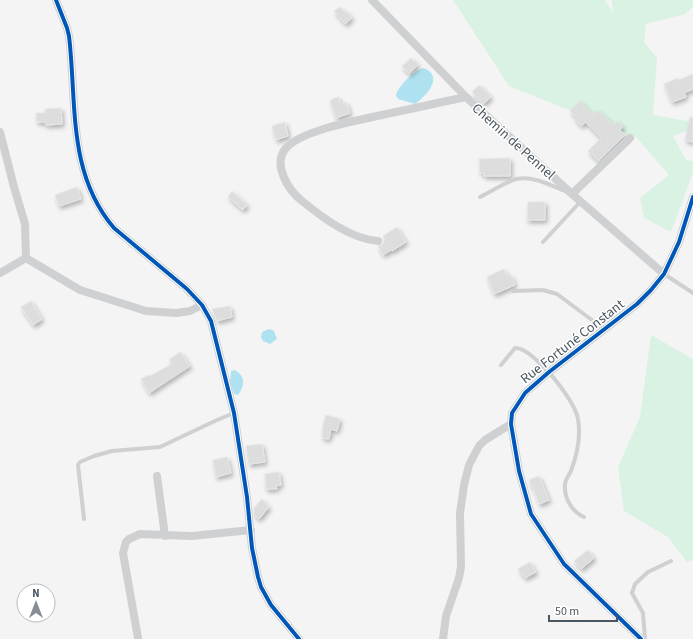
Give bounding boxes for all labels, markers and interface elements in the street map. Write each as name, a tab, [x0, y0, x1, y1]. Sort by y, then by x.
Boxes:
street label: Chemin de Pennel	[467, 99, 560, 185]
street label: Rue Fortuné Constant	[516, 295, 629, 389]
north arrow	[16, 583, 56, 623]
text: N	[32, 586, 40, 601]
scale bar	[549, 597, 617, 623]
text: 50 m	[555, 603, 579, 620]

